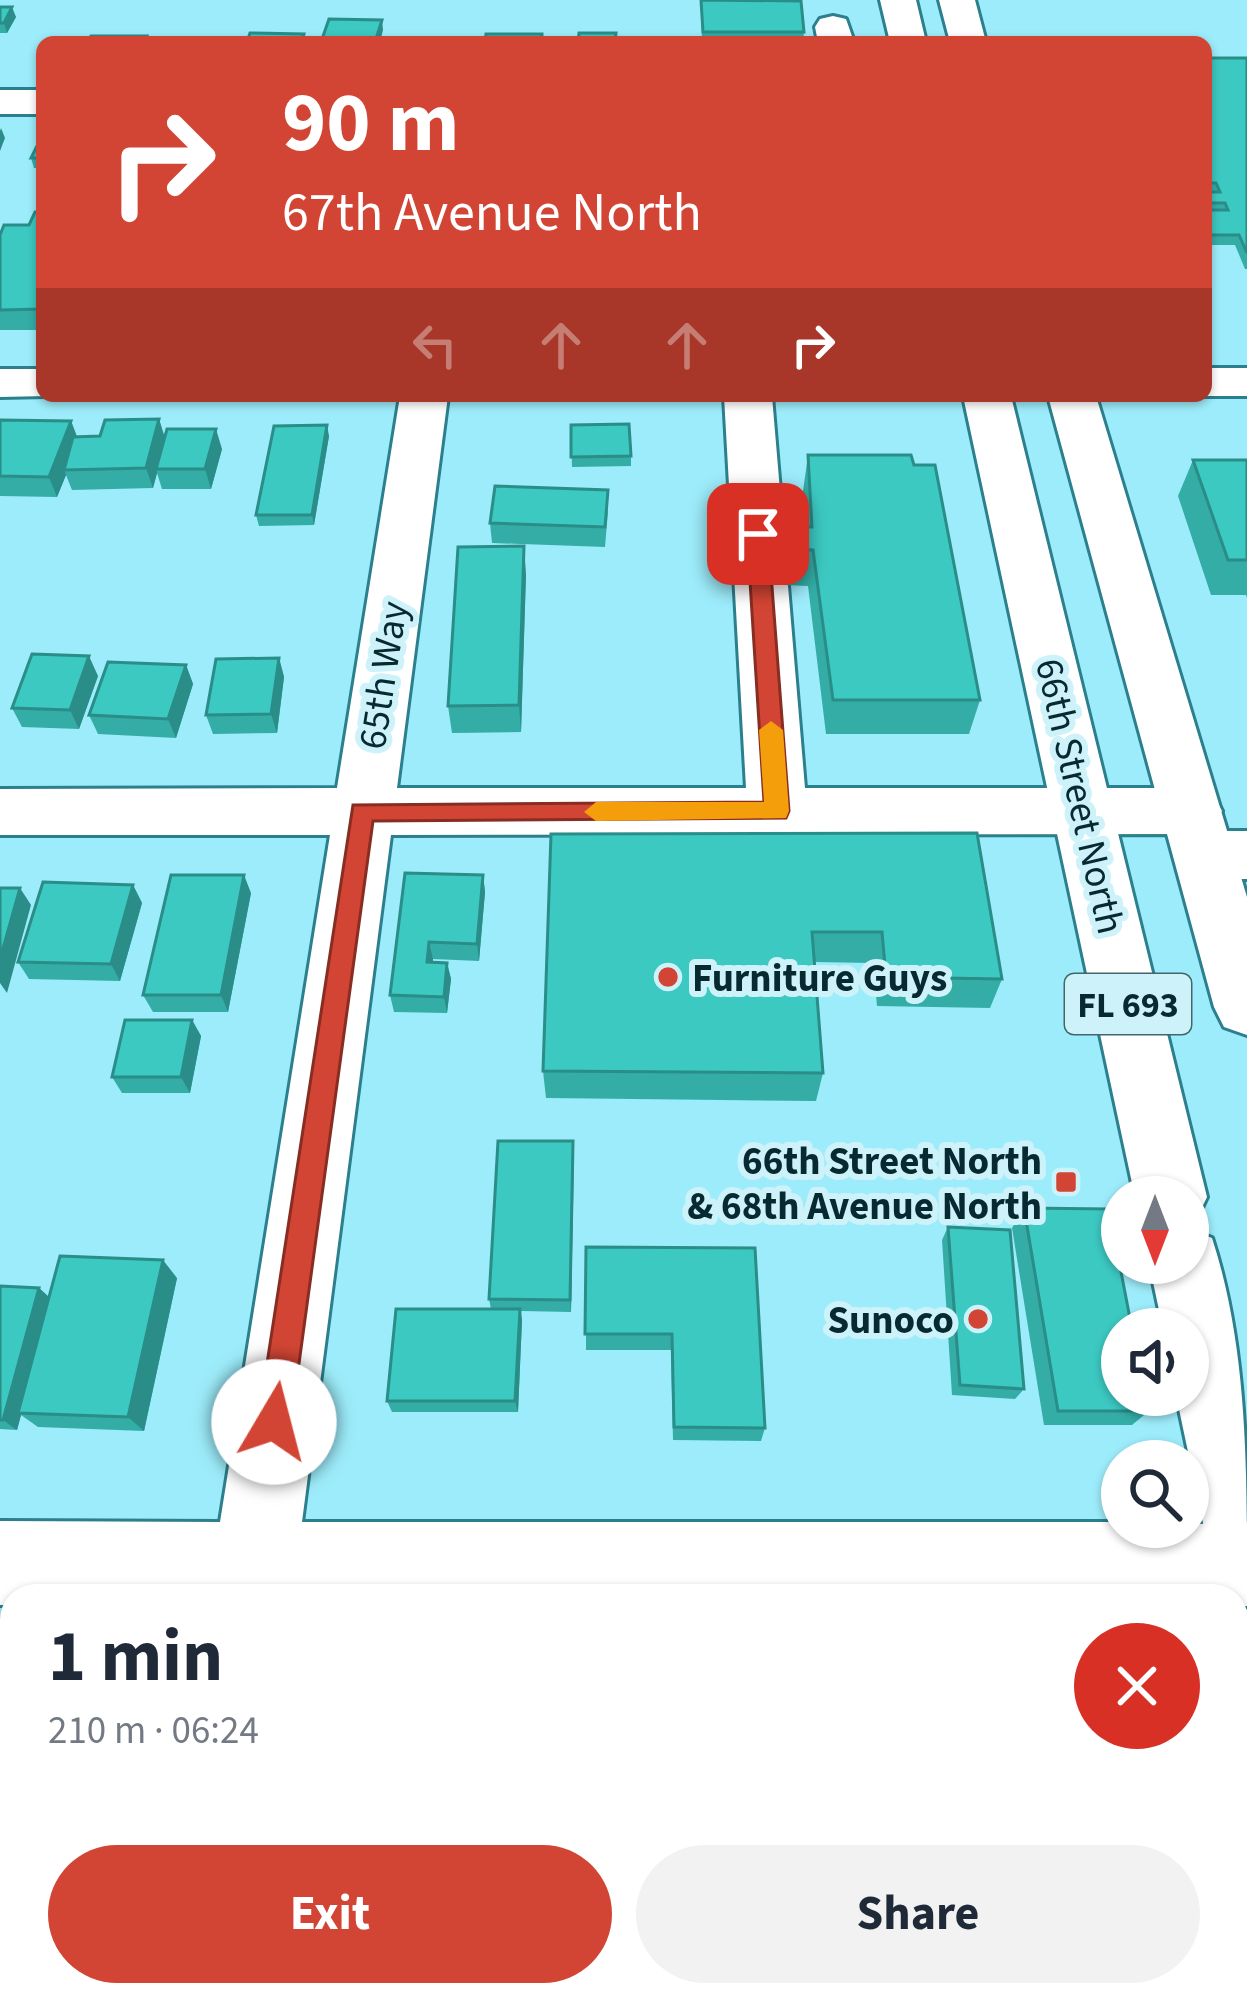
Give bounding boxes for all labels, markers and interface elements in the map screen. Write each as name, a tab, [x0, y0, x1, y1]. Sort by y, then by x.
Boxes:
text: 90 m	[282, 64, 460, 184]
icon: right	[84, 84, 240, 240]
text: 67th Avenue North	[282, 175, 702, 252]
icon: left	[402, 312, 468, 378]
icon: ahead	[528, 312, 594, 378]
icon: ahead	[654, 312, 720, 378]
icon: right	[780, 312, 846, 378]
pin	[707, 483, 809, 585]
icon: arrive	[725, 501, 791, 567]
street label: 65th Way	[345, 597, 423, 753]
street label: 66th Street North	[1020, 653, 1138, 940]
place label: Furniture Guys	[692, 951, 947, 1007]
marker: Furniture Guys	[655, 964, 681, 990]
road number: FL 693	[1065, 974, 1191, 1034]
place label: 66th Street North & 68th Avenue North	[687, 1134, 1042, 1235]
marker: 66th Street North & 68th Avenue North	[1053, 1169, 1079, 1195]
north arrow	[1101, 1176, 1209, 1284]
map controls	[1101, 1176, 1209, 1548]
place label: Sunoco	[827, 1293, 954, 1349]
marker: Sunoco	[965, 1306, 991, 1332]
button: sound	[1101, 1308, 1209, 1416]
position arrow	[211, 1359, 337, 1485]
button: search	[1101, 1440, 1209, 1548]
text: 1 min	[48, 1606, 223, 1709]
button: close	[1074, 1623, 1200, 1749]
text: 210 m · 06:24	[48, 1703, 259, 1759]
button: Exit	[48, 1845, 612, 1983]
button: Share	[636, 1845, 1200, 1983]

